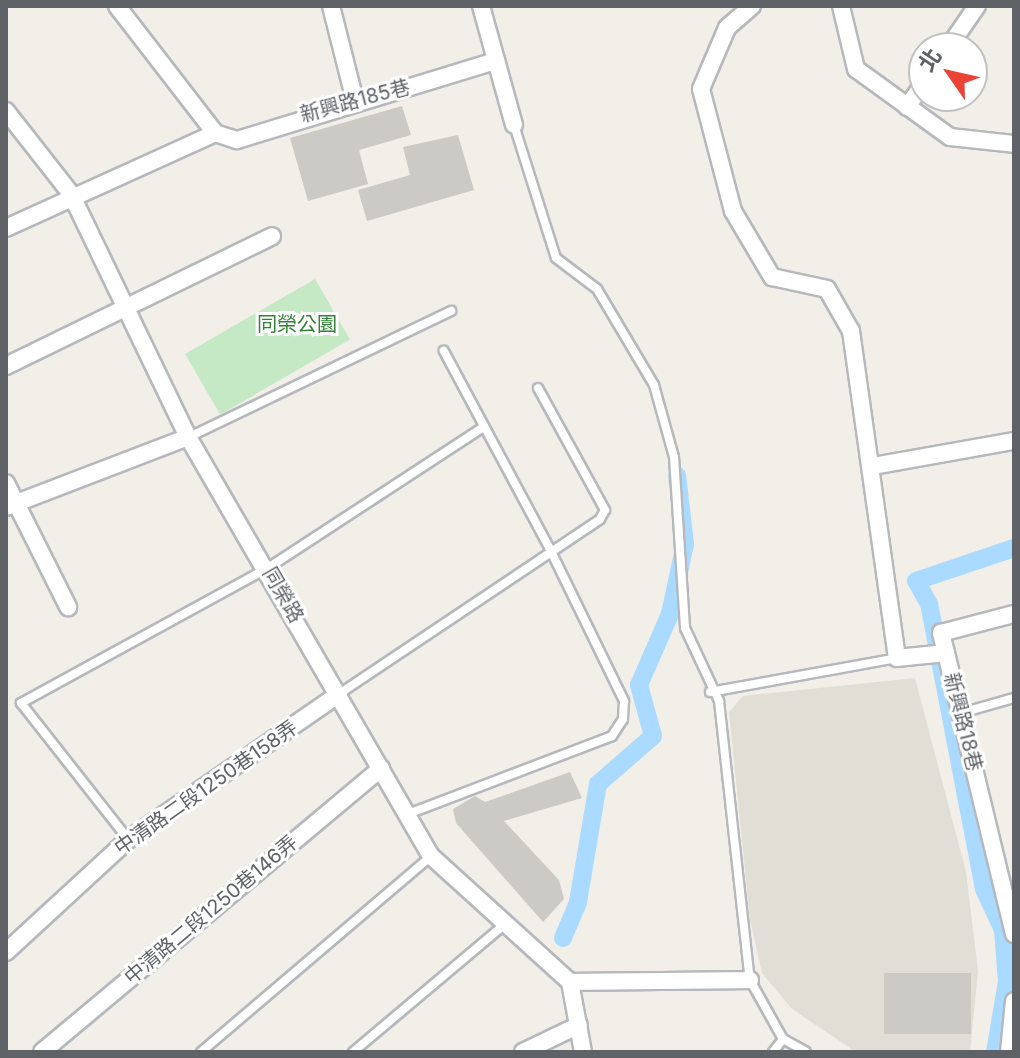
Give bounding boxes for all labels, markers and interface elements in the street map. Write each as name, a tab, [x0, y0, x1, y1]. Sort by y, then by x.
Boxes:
north arrow	[908, 32, 988, 112]
text: 北	[913, 43, 947, 76]
street label: 新興路185巷	[297, 75, 413, 127]
park label: 同榮公園	[257, 312, 337, 336]
street label: 同榮路	[258, 563, 308, 627]
street label: 新興路18巷	[939, 670, 987, 774]
street label: 中清路二段1250巷158弄	[110, 716, 302, 860]
street label: 中清路二段1250巷146弄	[120, 831, 302, 989]

